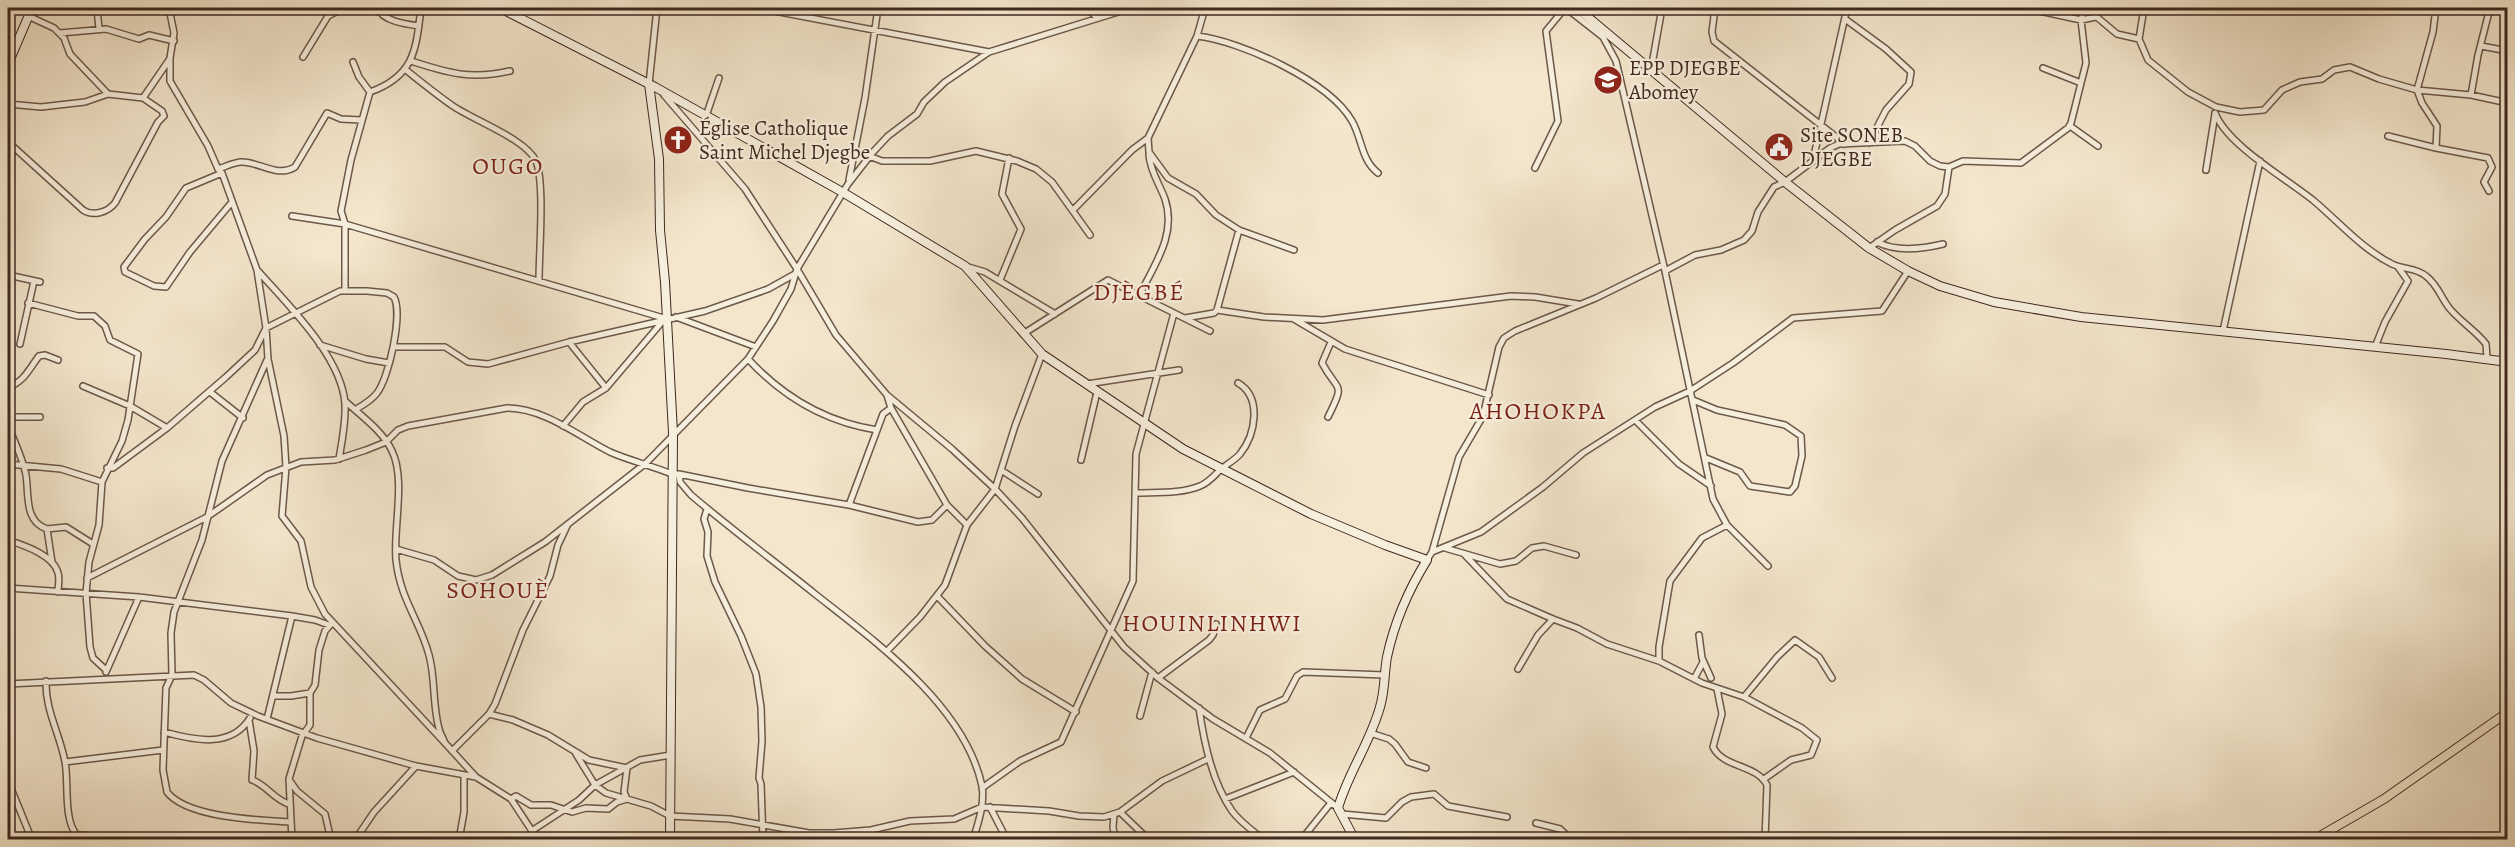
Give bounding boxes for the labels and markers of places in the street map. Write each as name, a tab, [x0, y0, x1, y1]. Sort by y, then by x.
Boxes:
place label: EPP DJEGBE Abomey	[1628, 54, 1741, 106]
school or university icon: EPP DJEGBE Abomey	[1592, 64, 1624, 96]
place label: Église Catholique Saint Michel Djegbe	[699, 114, 870, 166]
place label: Site SONEB DJEGBE	[1800, 121, 1903, 173]
church icon: Église Catholique Saint Michel Djegbe	[662, 124, 694, 156]
public building icon: Site SONEB DJEGBE	[1763, 131, 1795, 163]

